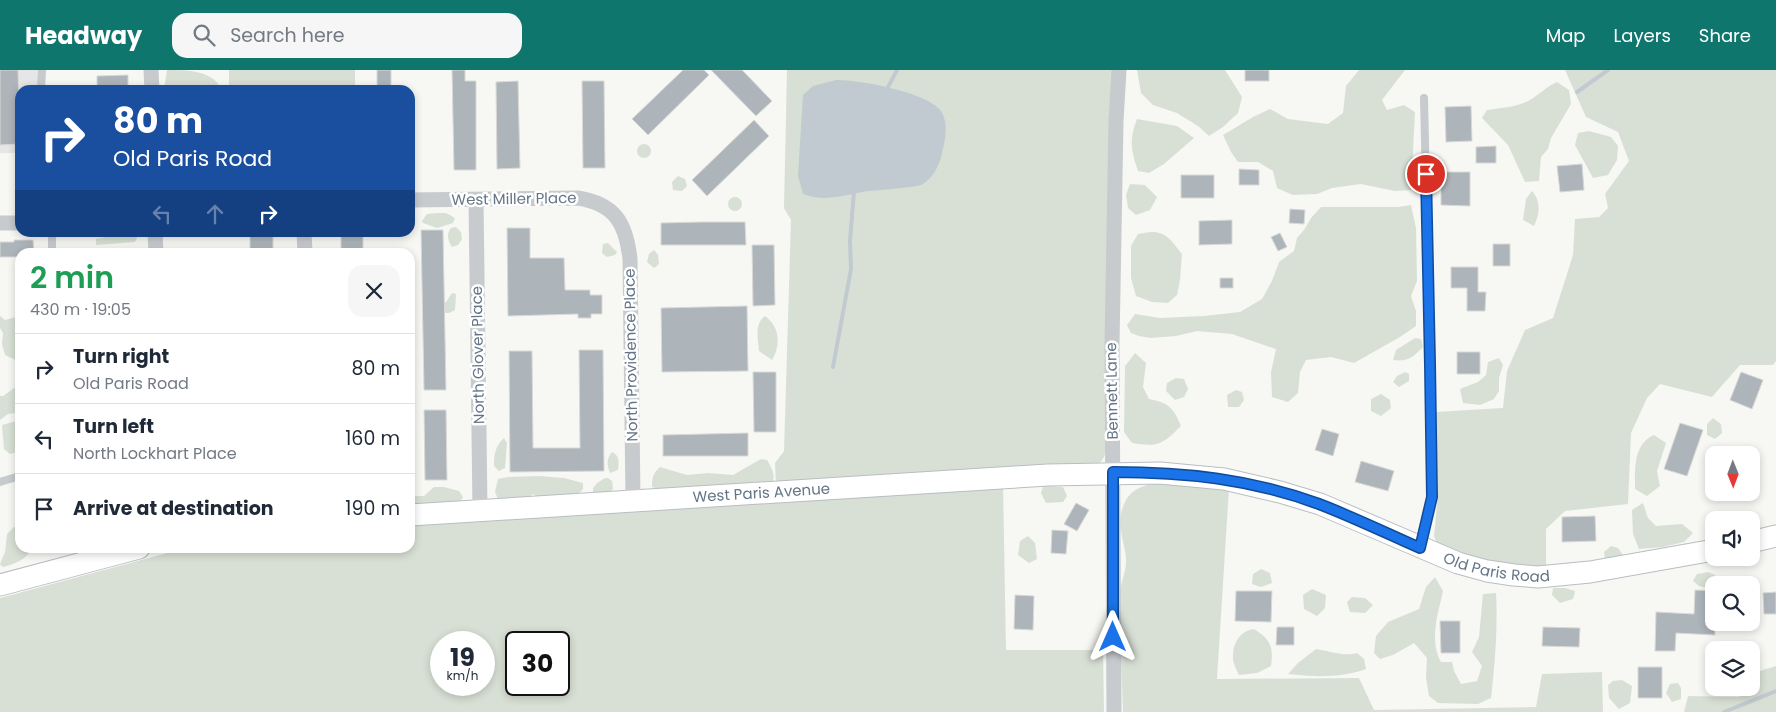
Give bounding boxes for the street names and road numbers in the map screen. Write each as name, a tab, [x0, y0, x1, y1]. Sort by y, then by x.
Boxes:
street label: West Miller Place	[451, 187, 577, 210]
street label: North Providence Place	[618, 268, 643, 442]
street label: North Glover Place	[466, 286, 489, 424]
street label: Bennett Lane	[1100, 342, 1123, 440]
street label: West Paris Avenue	[692, 478, 831, 507]
street label: Old Paris Road	[1440, 547, 1551, 587]

